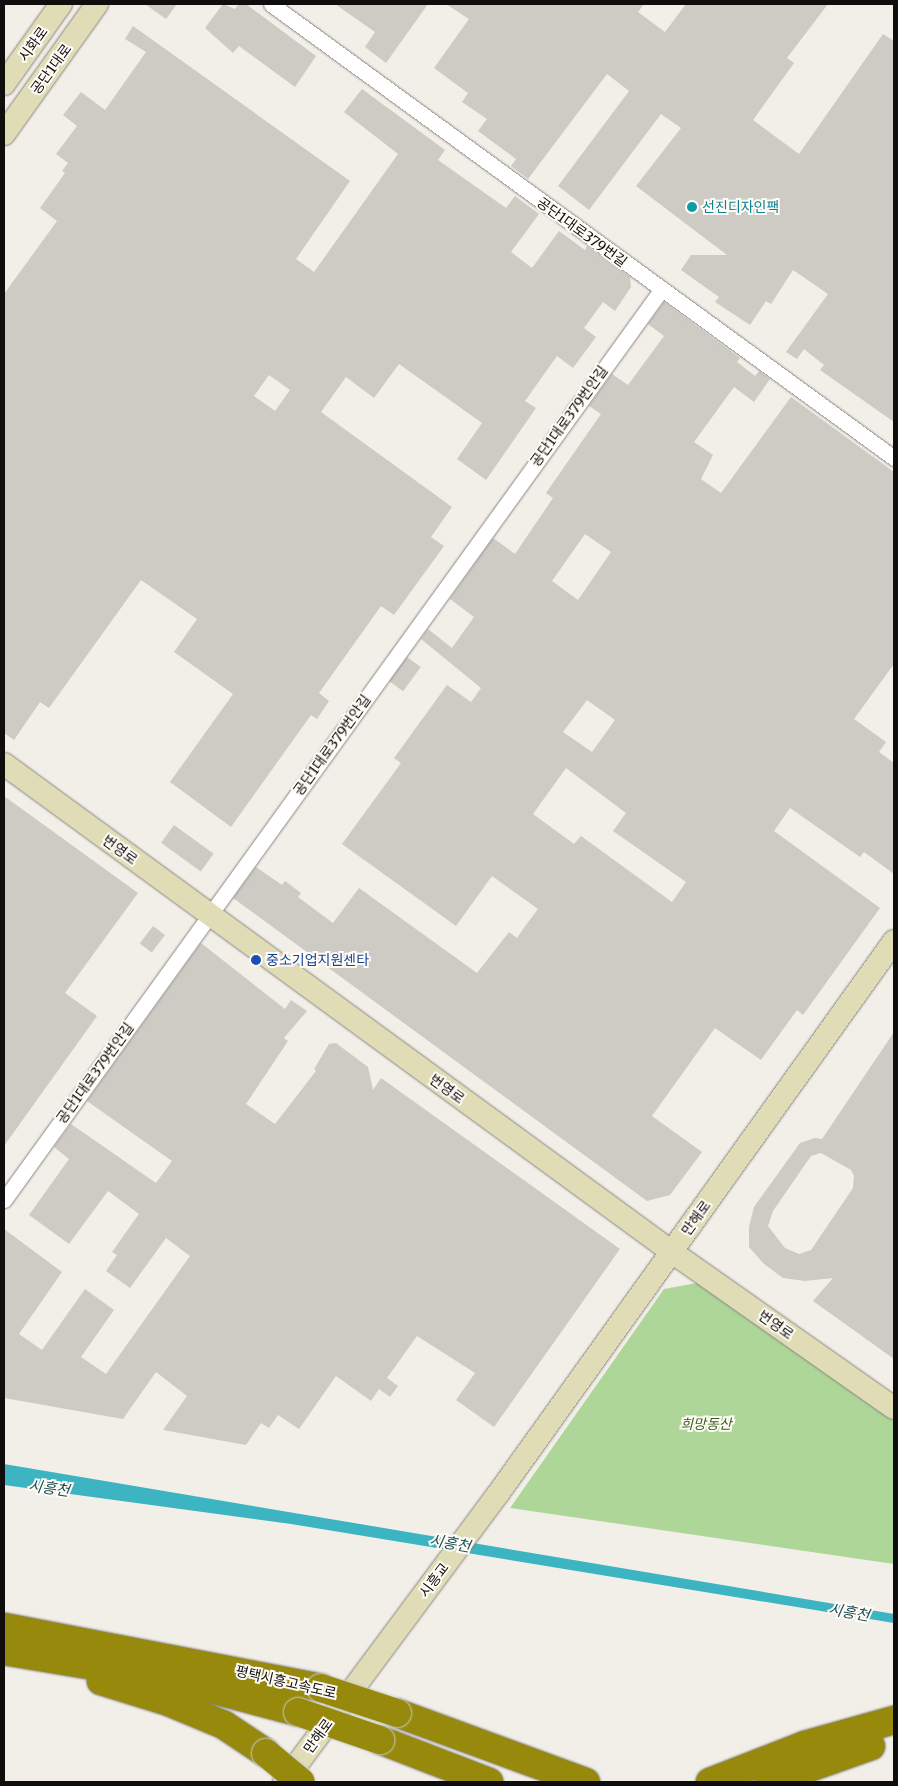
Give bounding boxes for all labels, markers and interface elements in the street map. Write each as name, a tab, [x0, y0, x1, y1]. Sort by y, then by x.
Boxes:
street label: 시화로	[15, 23, 51, 65]
street label: 공단1대로	[27, 41, 75, 97]
street label: 공단1대로379번길	[534, 194, 630, 270]
place label: 선진디자인팩	[702, 199, 779, 215]
marker: 선진디자인팩	[686, 201, 698, 213]
street label: 공단1대로379번안길	[527, 362, 611, 470]
street label: 공단1대로379번안길	[290, 691, 374, 799]
street label: 번영로	[99, 832, 141, 868]
place label: 중소기업지원센타	[266, 952, 369, 968]
marker: 중소기업지원센타	[250, 954, 262, 966]
street label: 공단1대로379번안길	[53, 1019, 137, 1127]
street label: 번영로	[426, 1071, 468, 1107]
street label: 만해로	[678, 1197, 714, 1239]
street label: 번영로	[755, 1307, 797, 1343]
park label: 희망동산	[680, 1416, 732, 1432]
water label: 시흥천	[27, 1476, 71, 1500]
water label: 시흥천	[428, 1531, 472, 1555]
street label: 시흥교	[416, 1560, 452, 1600]
water label: 시흥천	[827, 1600, 871, 1624]
street label: 평택시흥고속도로	[234, 1662, 338, 1702]
street label: 만해로	[300, 1715, 336, 1757]

